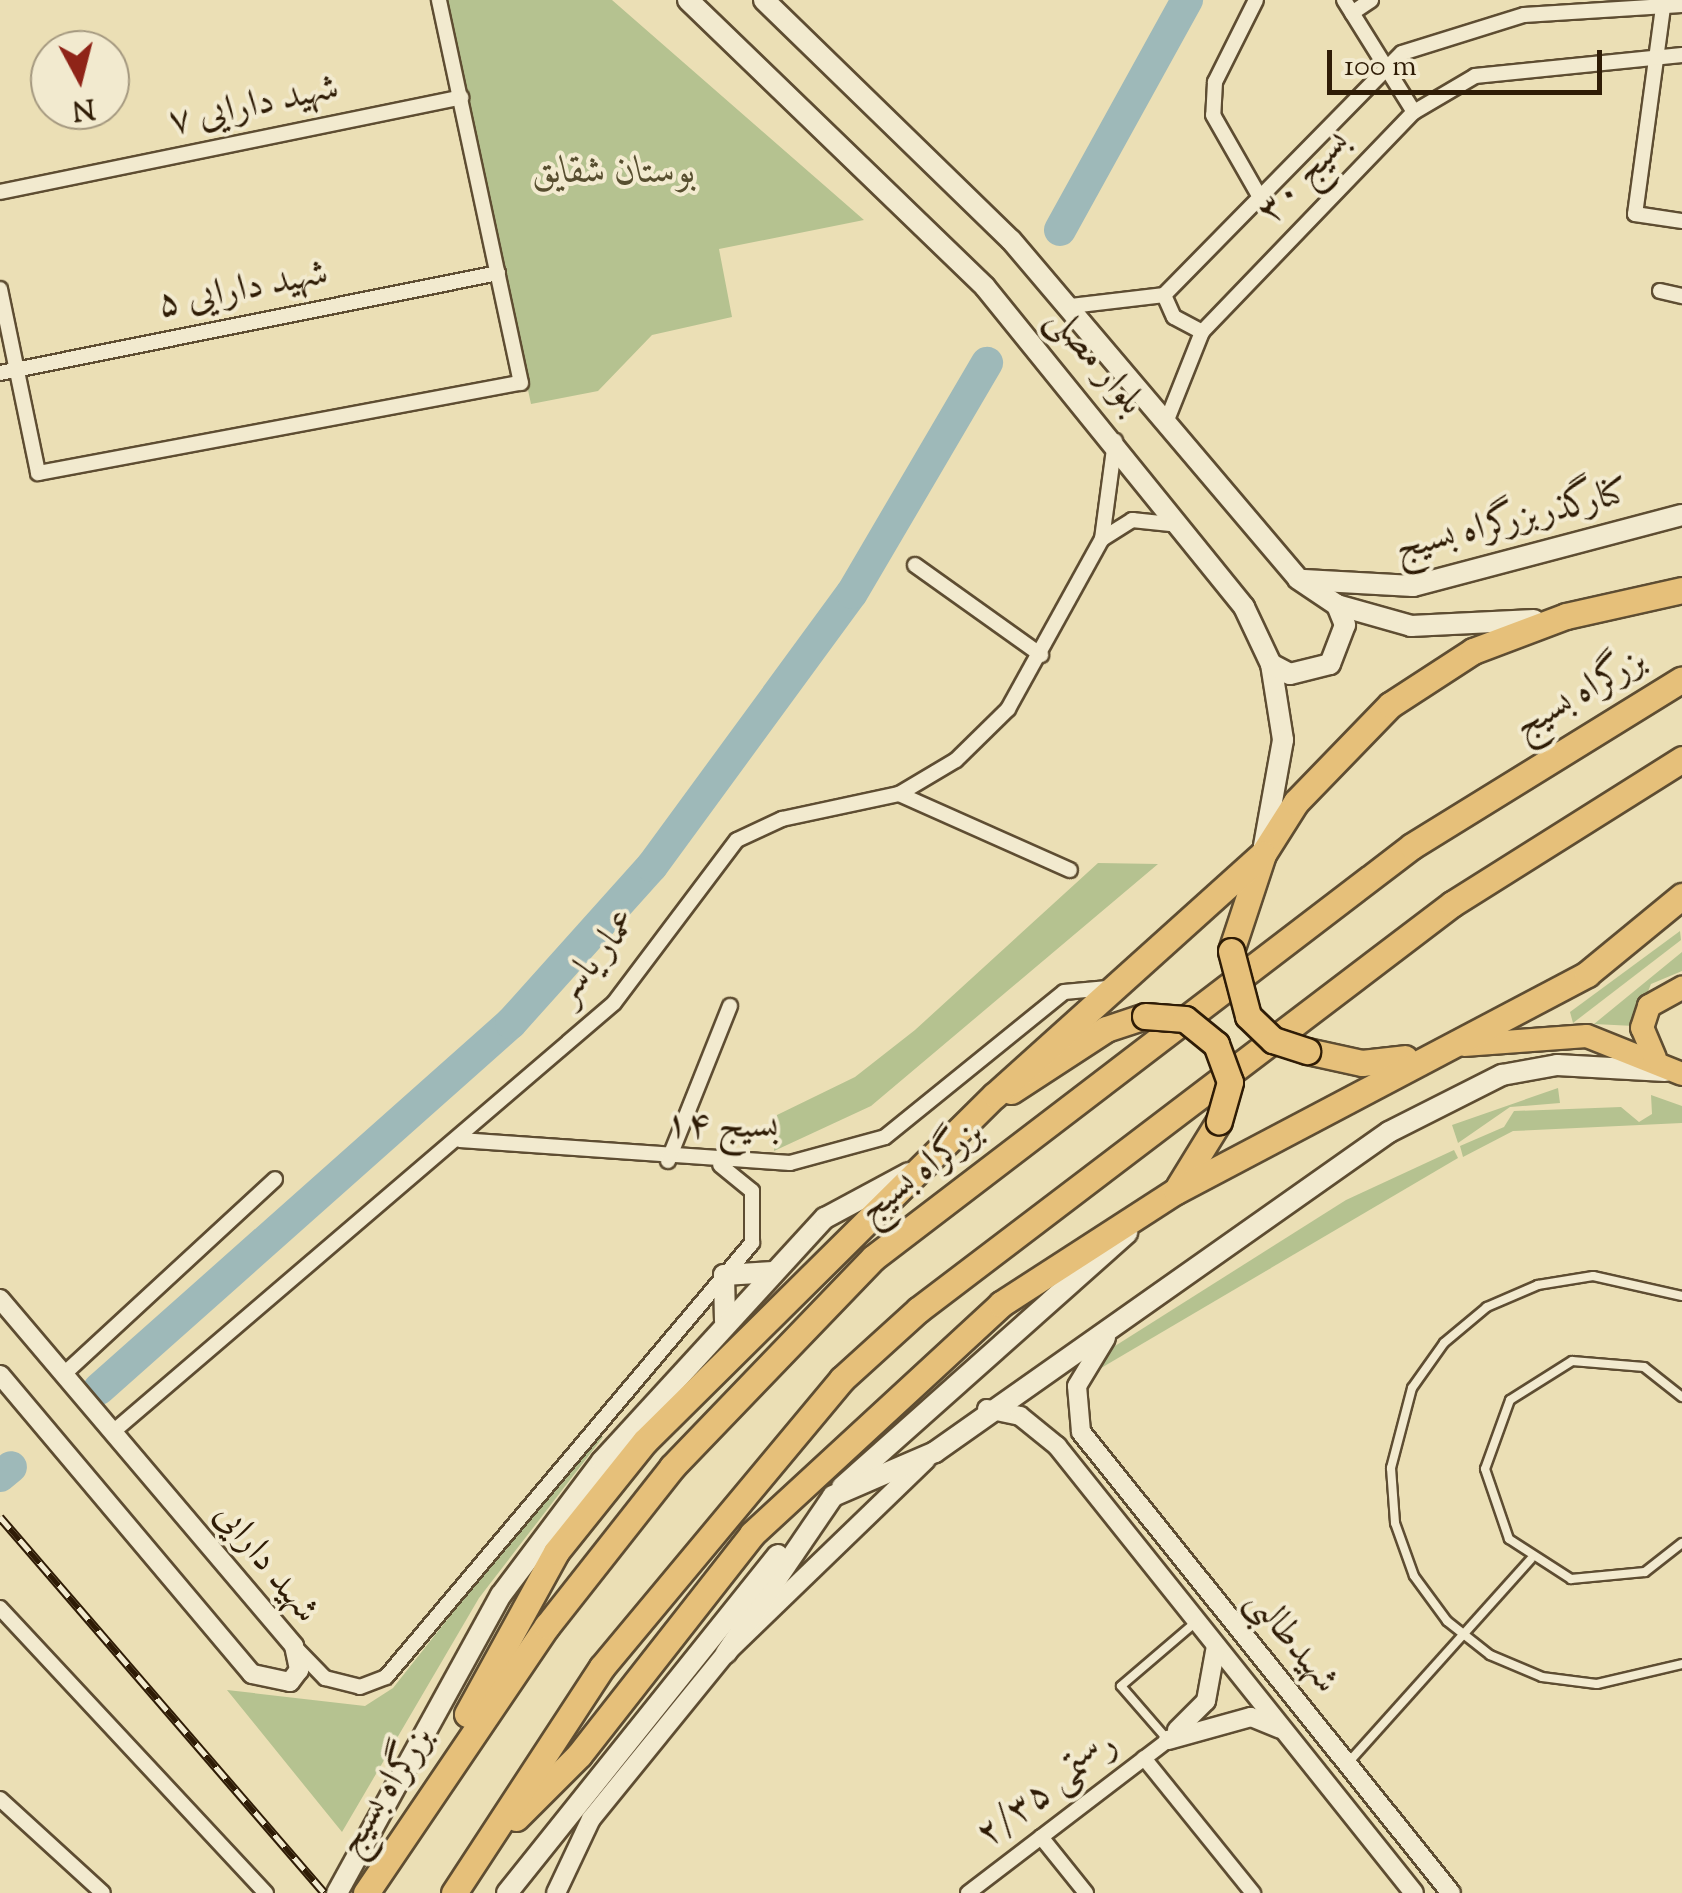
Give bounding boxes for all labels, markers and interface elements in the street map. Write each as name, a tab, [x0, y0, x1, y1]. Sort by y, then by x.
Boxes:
north arrow	[30, 30, 130, 130]
scale bar	[1332, 30, 1607, 92]
text: 100 m	[1344, 46, 1417, 89]
street label: شهید دارایی ۷	[165, 67, 343, 147]
text: N	[70, 87, 97, 129]
street label: بسیج ۳۰	[1249, 121, 1361, 235]
park label: بوستان شقایق	[532, 151, 696, 197]
street label: شهید دارایی ۵	[154, 252, 332, 330]
street label: بلوار مصلی	[1035, 298, 1153, 426]
street label: کنارگذربزرگراه بسیج	[1391, 471, 1633, 573]
street label: بزرگراه بسیج	[1507, 639, 1655, 751]
street label: عمار یاسر	[546, 901, 650, 1015]
street label: بسیج ۱۴	[665, 1104, 779, 1152]
street label: بزرگراه بسیج	[850, 1111, 994, 1235]
street label: شهید دارایی	[202, 1494, 328, 1634]
street label: شهیدطالبی	[1235, 1580, 1347, 1704]
street label: بزرگراه بسیج	[328, 1719, 446, 1865]
street label: رستمی ۲/۳۵	[969, 1723, 1127, 1859]

